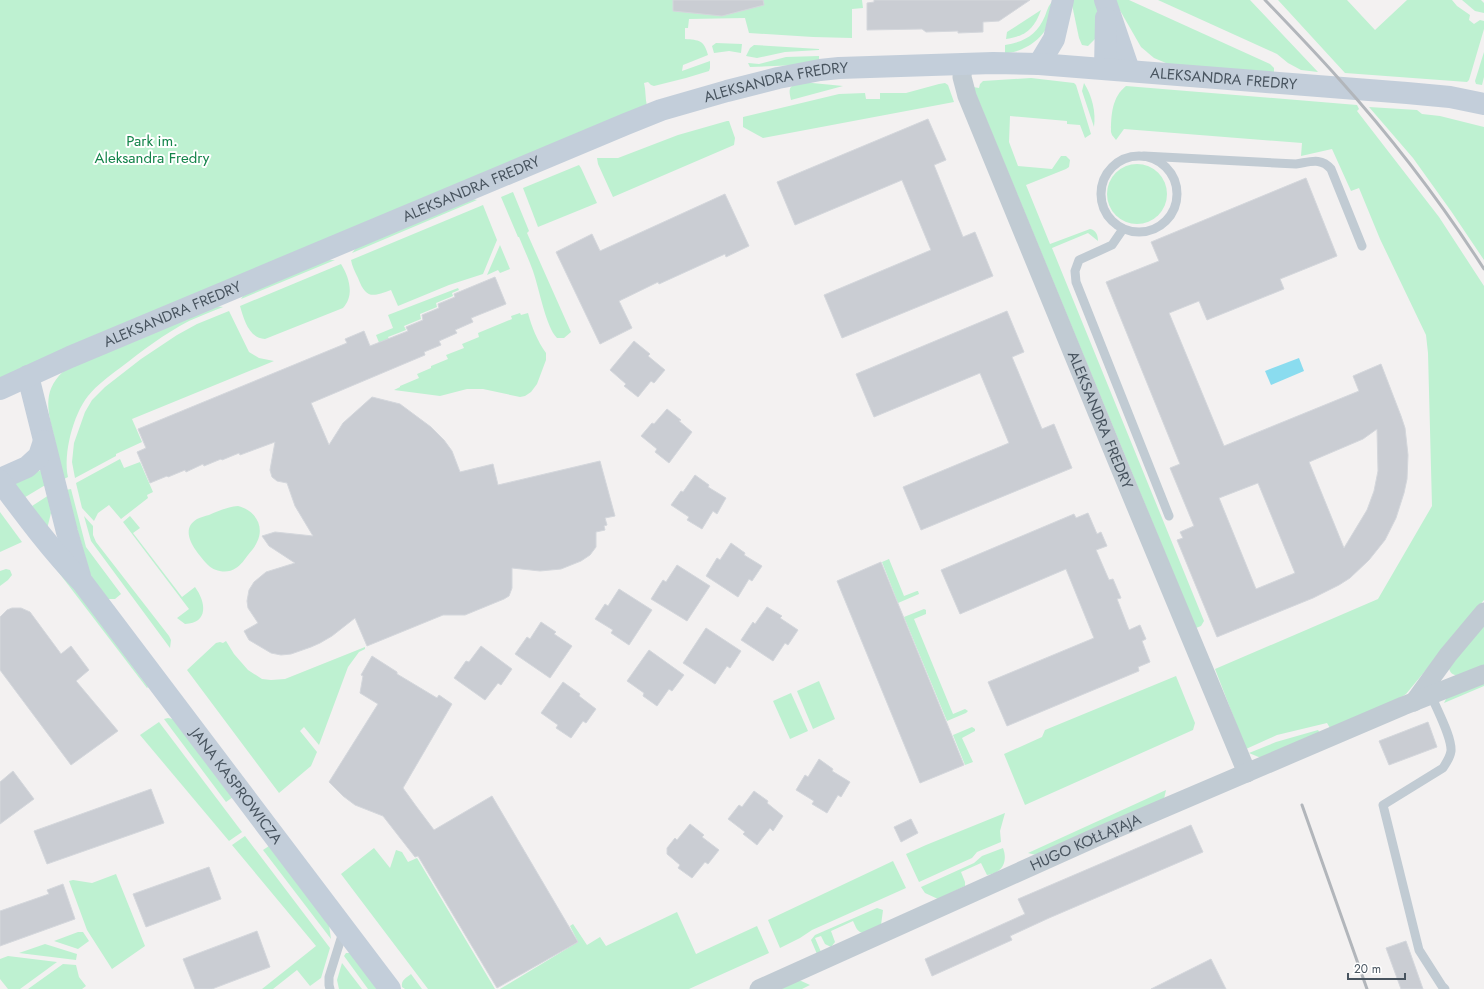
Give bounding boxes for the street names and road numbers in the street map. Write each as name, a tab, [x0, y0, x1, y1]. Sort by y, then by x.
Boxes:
street label: ALEKSANDRA FREDRY	[701, 57, 849, 108]
street label: ALEKSANDRA FREDRY	[1149, 62, 1299, 95]
street label: ALEKSANDRA FREDRY	[399, 150, 544, 228]
street label: ALEKSANDRA FREDRY	[100, 275, 245, 353]
street label: ALEKSANDRA FREDRY	[1062, 348, 1139, 493]
street label: JANA KASPROWICZA	[184, 721, 288, 849]
street label: HUGO KOŁŁĄTAJA	[1026, 808, 1145, 877]

